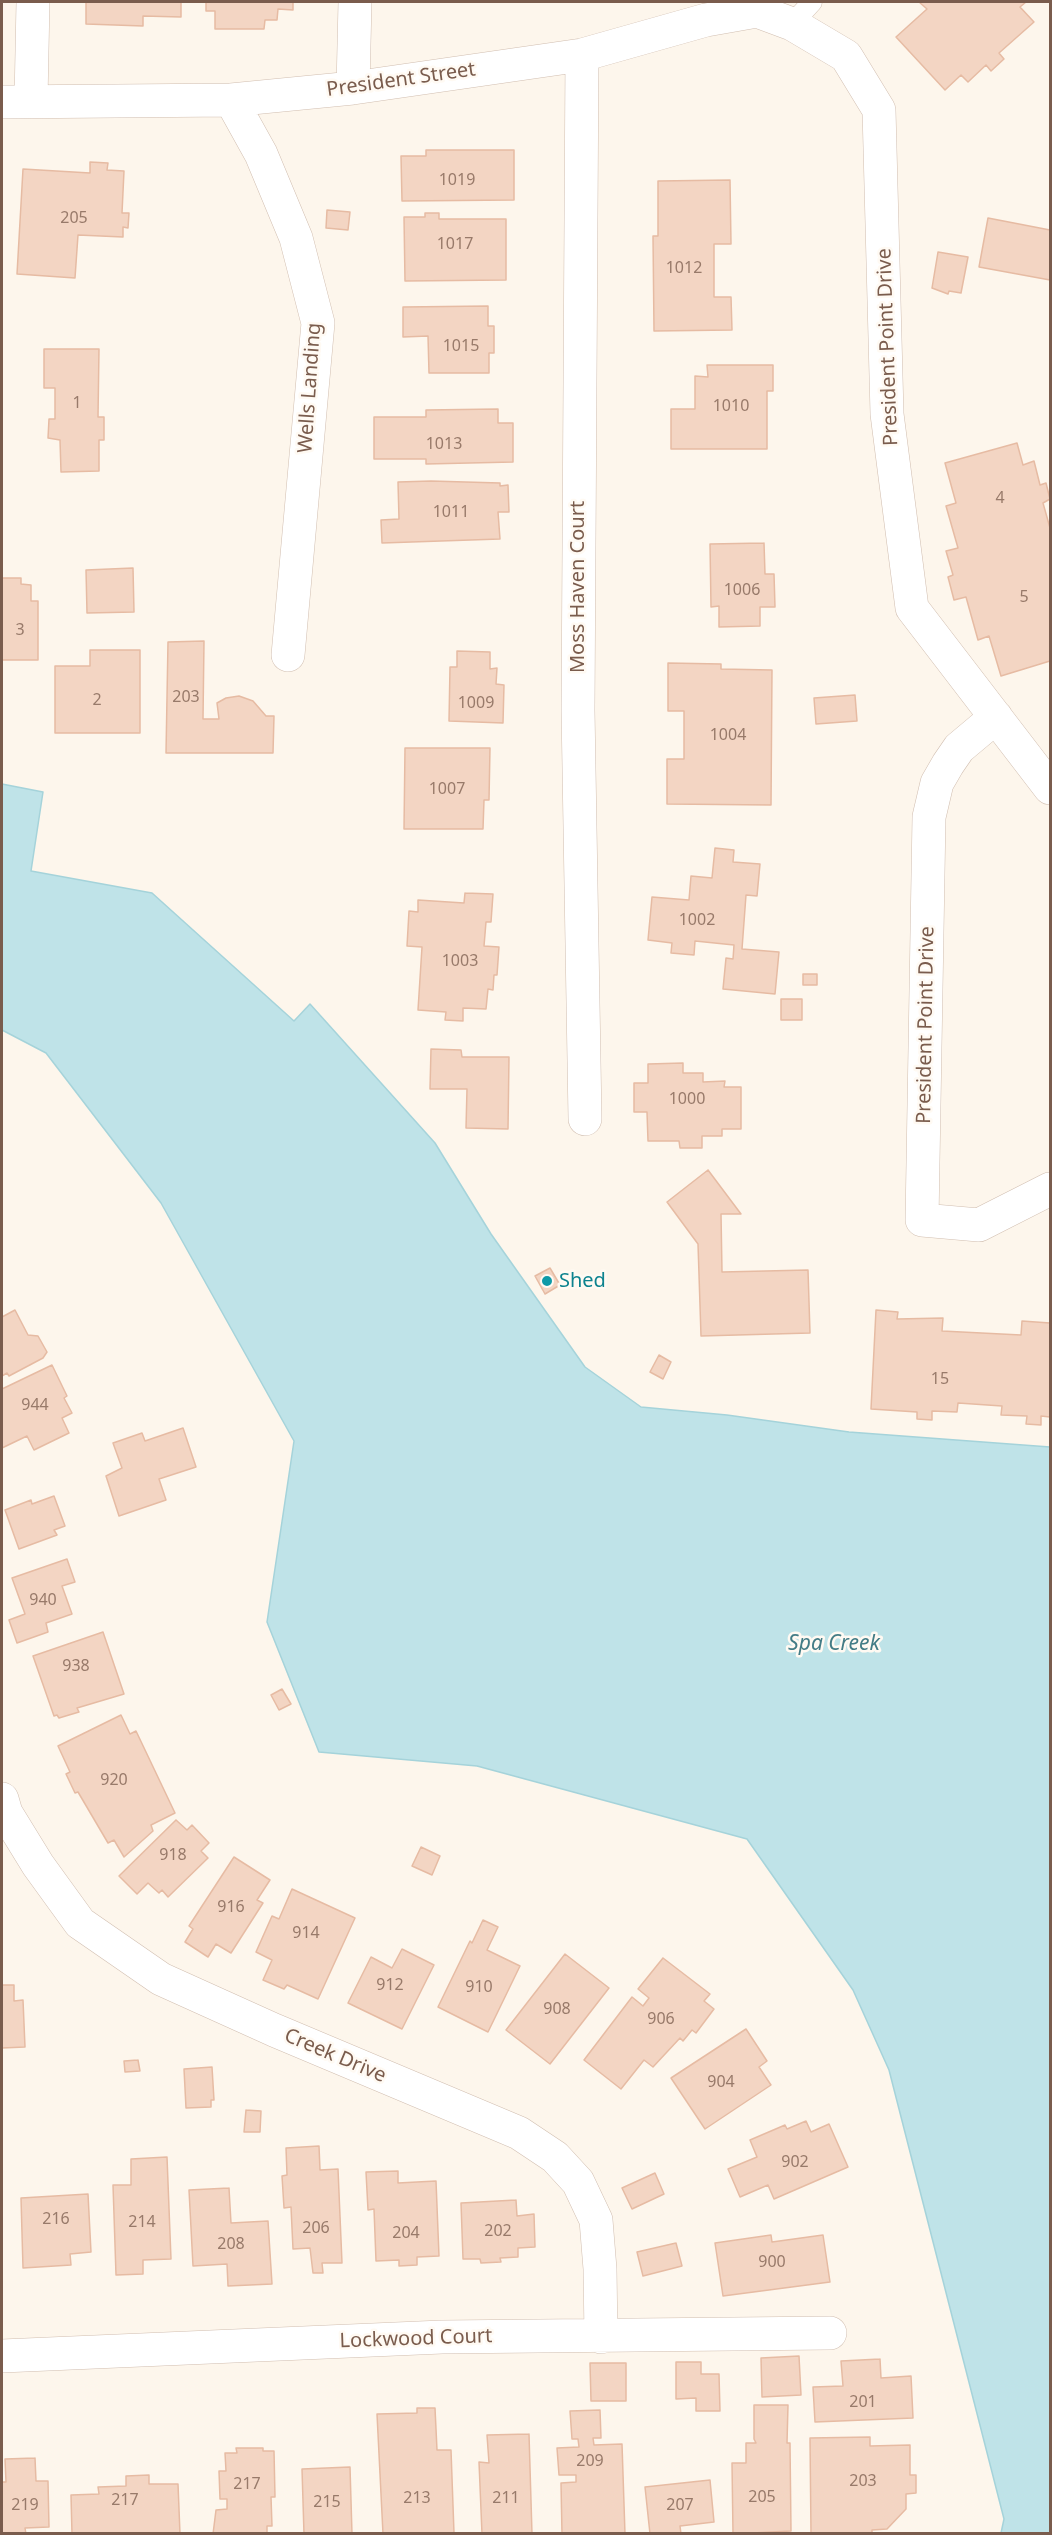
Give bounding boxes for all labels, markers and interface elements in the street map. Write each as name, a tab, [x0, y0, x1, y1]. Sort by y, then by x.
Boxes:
street label: President Street	[325, 58, 477, 102]
house number: 1019	[439, 170, 475, 190]
house number: 205	[60, 208, 88, 228]
house number: 1017	[437, 234, 473, 254]
street label: President Point Drive	[873, 248, 903, 446]
house number: 1012	[666, 258, 702, 278]
street label: Wells Landing	[293, 322, 327, 454]
house number: 1015	[443, 336, 479, 356]
house number: 1	[72, 393, 82, 413]
house number: 1010	[713, 396, 749, 416]
house number: 1013	[426, 434, 462, 454]
house number: 4	[995, 488, 1005, 508]
street label: Moss Haven Court	[566, 501, 590, 673]
house number: 1011	[433, 502, 469, 522]
house number: 1006	[724, 580, 760, 600]
house number: 5	[1019, 587, 1029, 607]
house number: 3	[15, 620, 25, 640]
house number: 203	[172, 687, 200, 707]
house number: 2	[92, 690, 102, 710]
house number: 1009	[458, 693, 494, 713]
house number: 1004	[710, 725, 746, 745]
house number: 1007	[429, 779, 465, 799]
house number: 1002	[679, 910, 715, 930]
street label: President Point Drive	[912, 926, 940, 1124]
house number: 1003	[442, 951, 478, 971]
house number: 1000	[669, 1089, 705, 1109]
place label: Shed	[559, 1269, 606, 1293]
marker: Shed	[540, 1274, 554, 1288]
house number: 15	[931, 1369, 949, 1389]
house number: 944	[21, 1395, 49, 1415]
house number: 940	[29, 1590, 57, 1610]
water label: Spa Creek	[788, 1631, 880, 1657]
house number: 938	[62, 1656, 90, 1676]
house number: 920	[100, 1770, 128, 1790]
house number: 918	[159, 1845, 187, 1865]
house number: 916	[217, 1897, 245, 1917]
house number: 914	[292, 1923, 320, 1943]
house number: 912	[376, 1975, 404, 1995]
house number: 910	[465, 1977, 493, 1997]
house number: 908	[543, 1999, 571, 2019]
house number: 906	[647, 2009, 675, 2029]
street label: Creek Drive	[280, 2024, 390, 2088]
house number: 904	[707, 2072, 735, 2092]
house number: 902	[781, 2152, 809, 2172]
house number: 216	[42, 2209, 70, 2229]
house number: 214	[128, 2212, 156, 2232]
house number: 206	[302, 2218, 330, 2238]
house number: 202	[484, 2221, 512, 2241]
house number: 204	[392, 2223, 420, 2243]
house number: 208	[217, 2234, 245, 2254]
house number: 900	[758, 2252, 786, 2272]
street label: Lockwood Court	[339, 2324, 493, 2354]
house number: 201	[849, 2392, 877, 2412]
house number: 209	[576, 2451, 604, 2471]
house number: 203	[849, 2471, 877, 2491]
house number: 217	[233, 2474, 261, 2494]
house number: 205	[748, 2487, 776, 2507]
house number: 213	[403, 2488, 431, 2508]
house number: 211	[492, 2488, 520, 2508]
house number: 217	[111, 2490, 139, 2510]
house number: 215	[313, 2492, 341, 2512]
house number: 219	[11, 2495, 39, 2515]
house number: 207	[666, 2495, 694, 2515]

